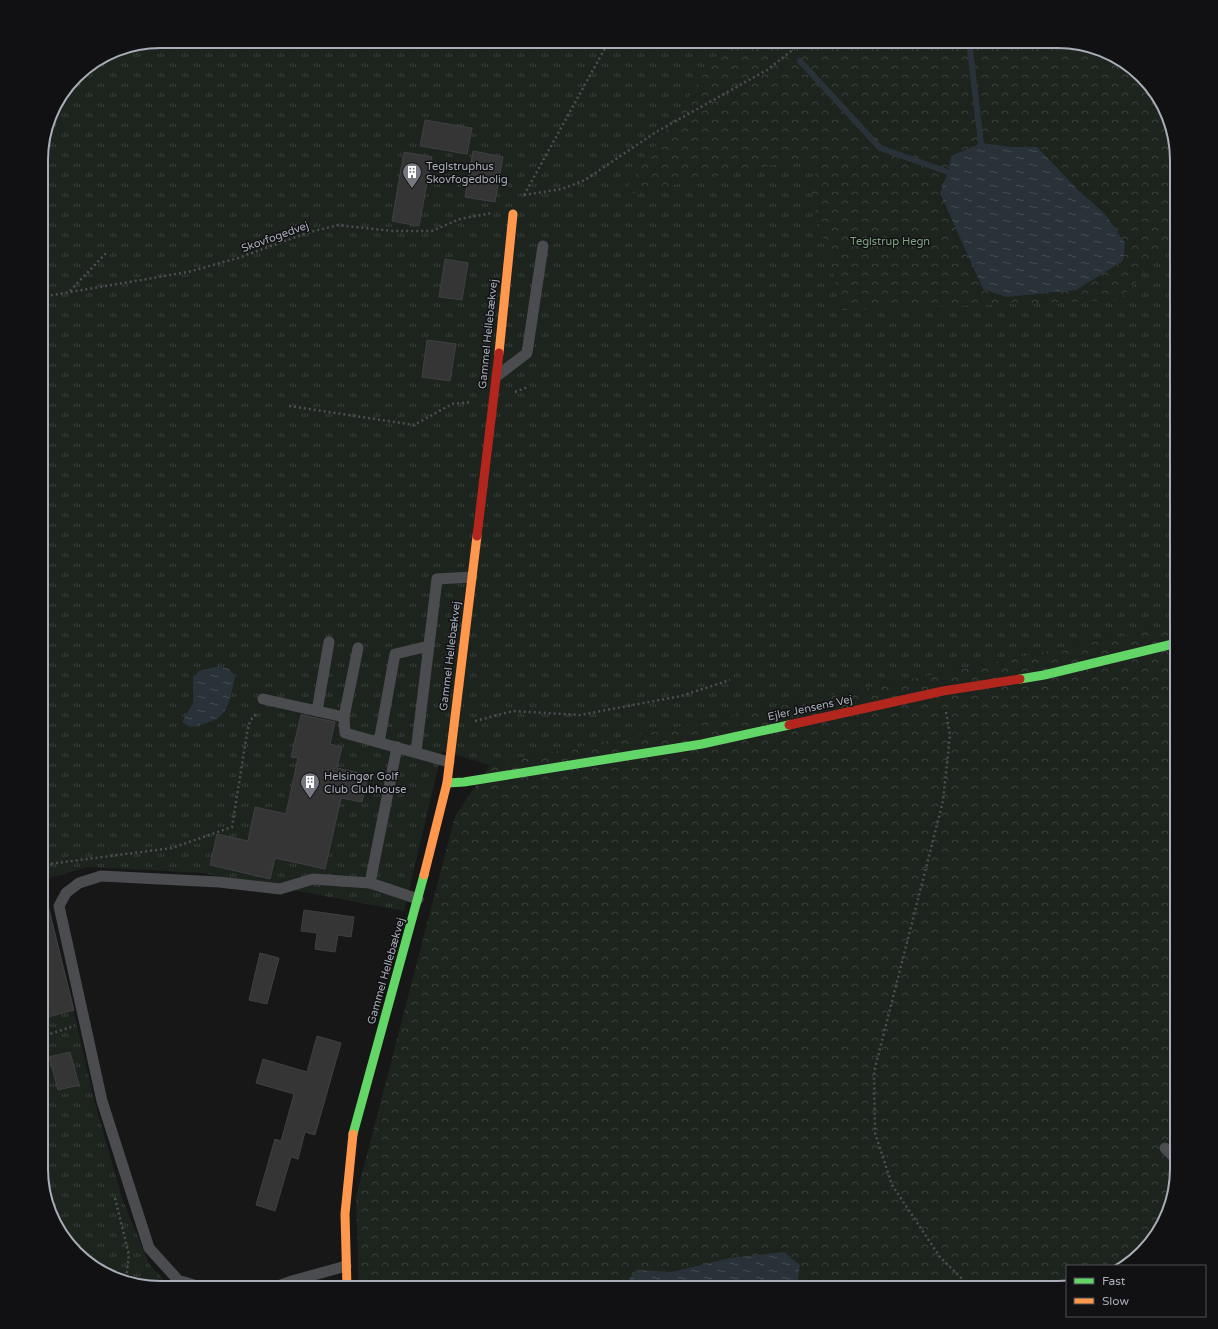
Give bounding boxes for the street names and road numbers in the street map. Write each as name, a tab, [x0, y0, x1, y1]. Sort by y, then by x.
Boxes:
street label: Skovfogedvej	[240, 219, 311, 255]
street label: Gammel Hellebækvej	[476, 278, 500, 390]
street label: Gammel Hellebækvej	[437, 600, 463, 712]
street label: Ejler Jensens Vej	[766, 693, 854, 723]
street label: Gammel Hellebækvej	[365, 916, 408, 1026]

